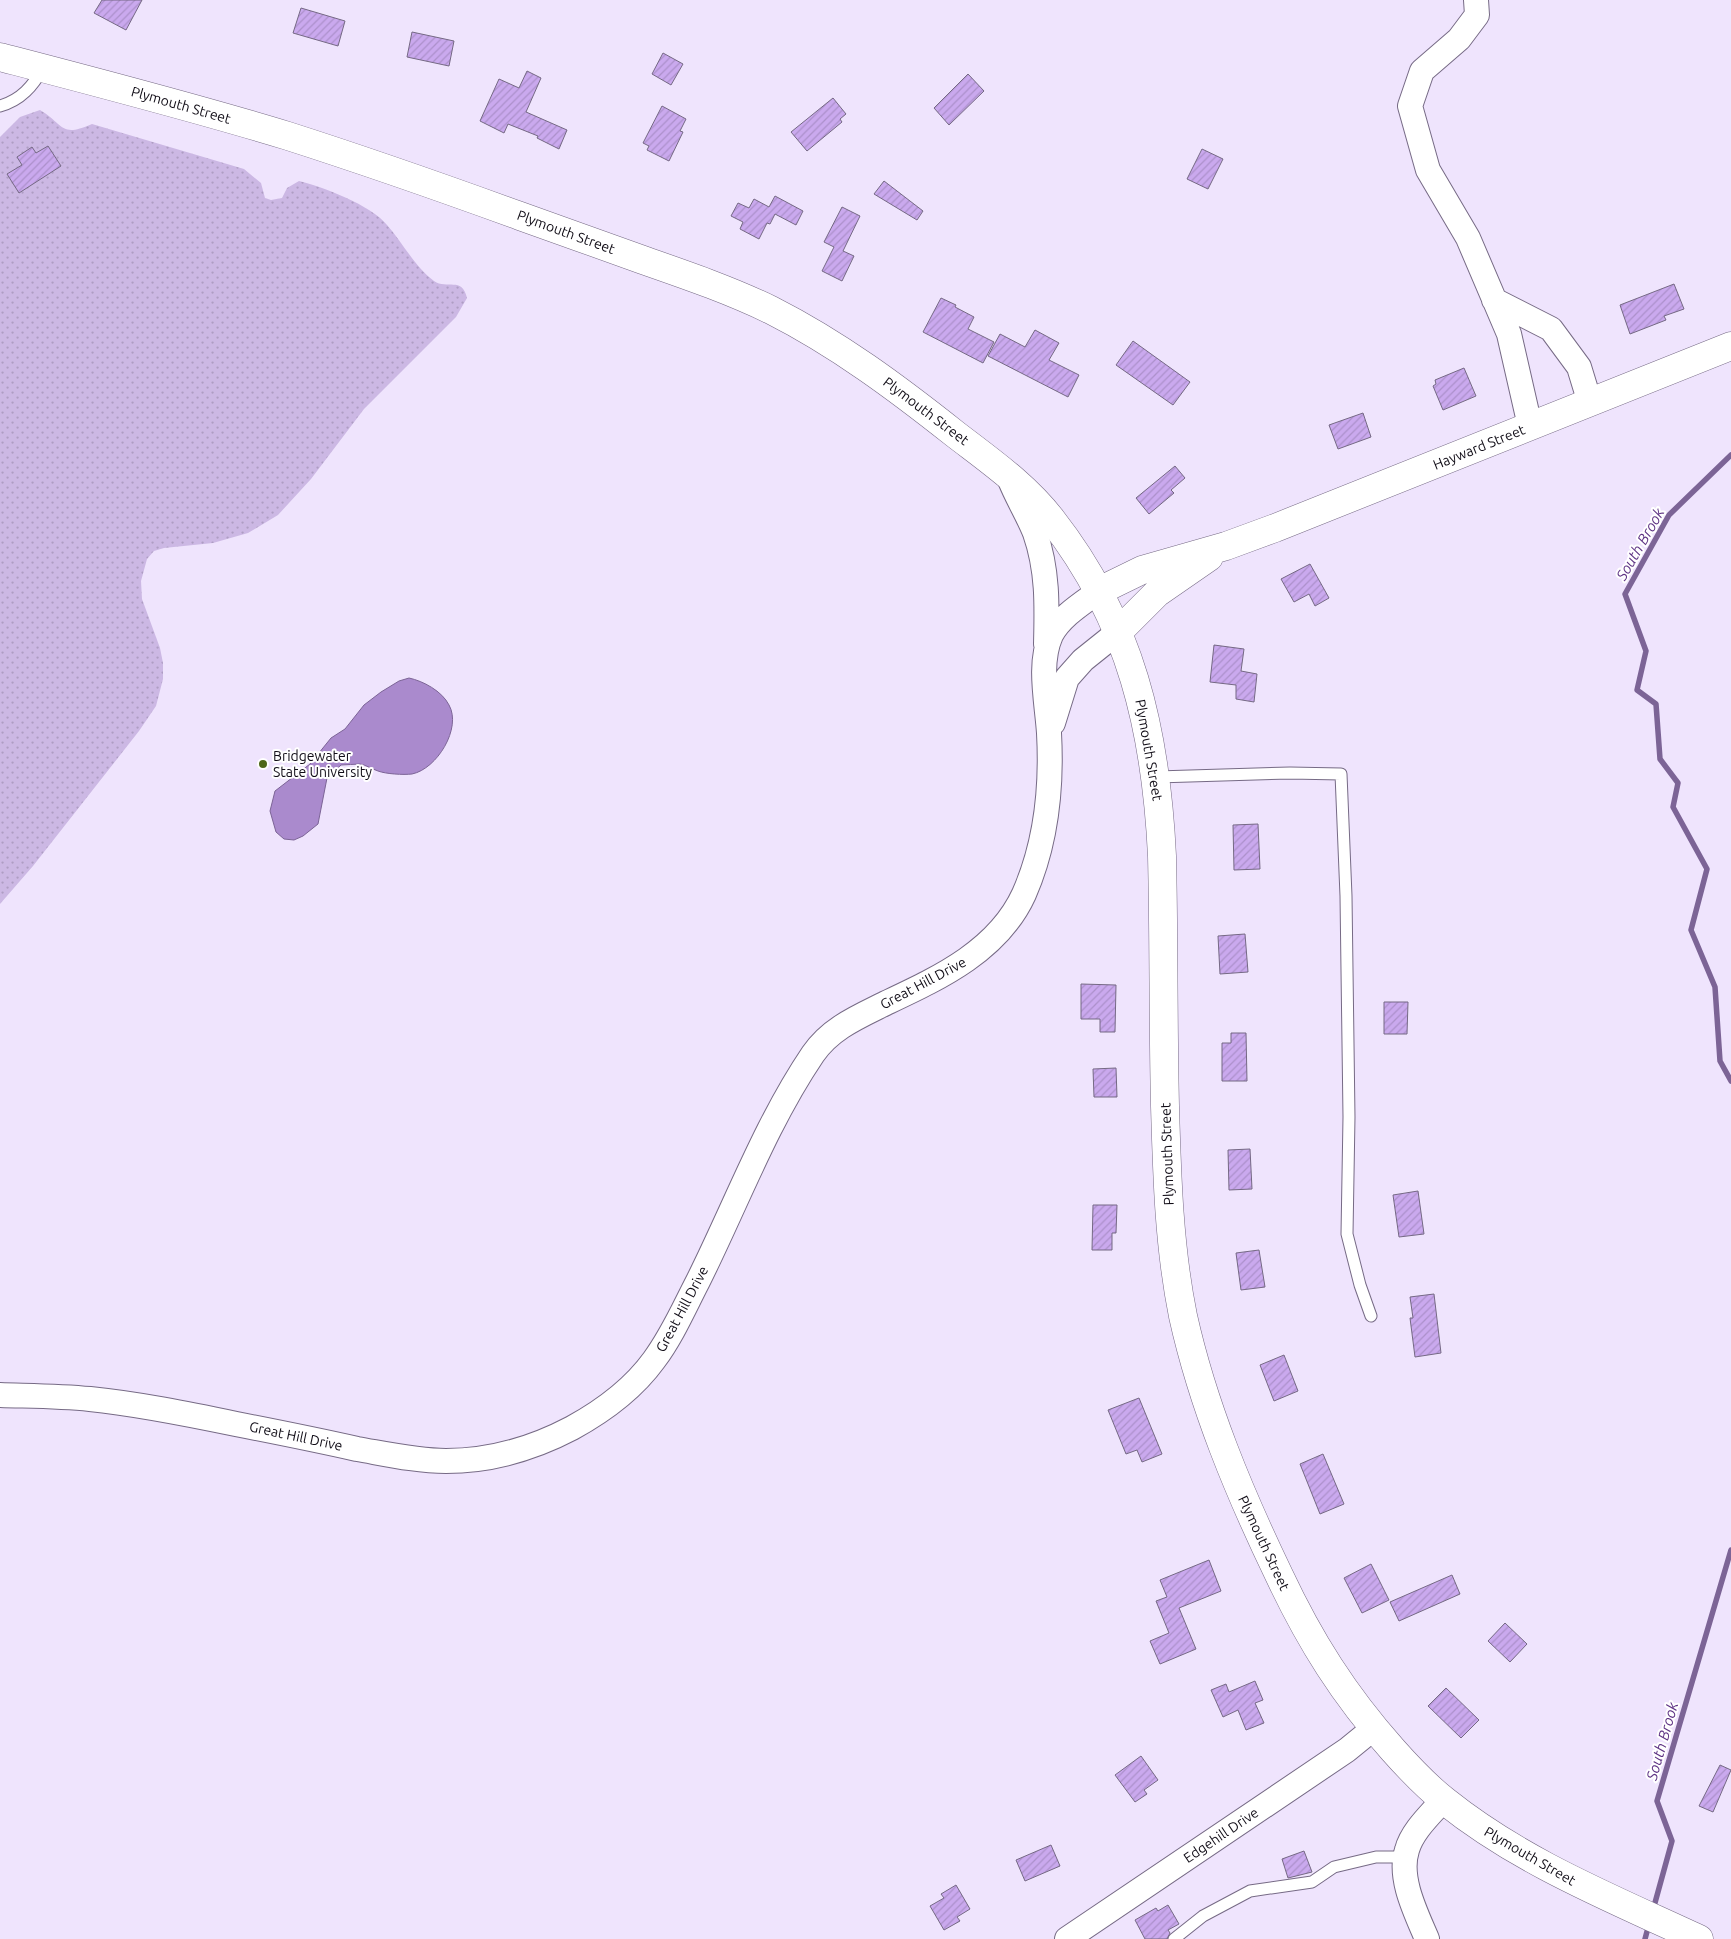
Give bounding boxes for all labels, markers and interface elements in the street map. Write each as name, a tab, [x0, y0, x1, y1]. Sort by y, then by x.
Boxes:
street label: Plymouth Street	[129, 83, 233, 127]
street label: Plymouth Street	[515, 207, 618, 257]
street label: Plymouth Street	[880, 374, 972, 449]
street label: Hayward Street	[1431, 421, 1528, 473]
water label: South Brook	[1612, 505, 1668, 584]
street label: Plymouth Street	[1132, 698, 1166, 803]
place label: Bridgewater State University	[273, 748, 372, 780]
marker: Bridgewater State University	[257, 758, 269, 770]
street label: Great Hill Drive	[877, 954, 969, 1012]
street label: Plymouth Street	[1157, 1102, 1177, 1206]
street label: Great Hill Drive	[653, 1263, 711, 1355]
street label: Great Hill Drive	[248, 1418, 344, 1454]
street label: Plymouth Street	[1235, 1493, 1293, 1593]
water label: South Brook	[1642, 1700, 1681, 1783]
street label: Edgehill Drive	[1181, 1804, 1261, 1866]
street label: Plymouth Street	[1481, 1823, 1579, 1889]

